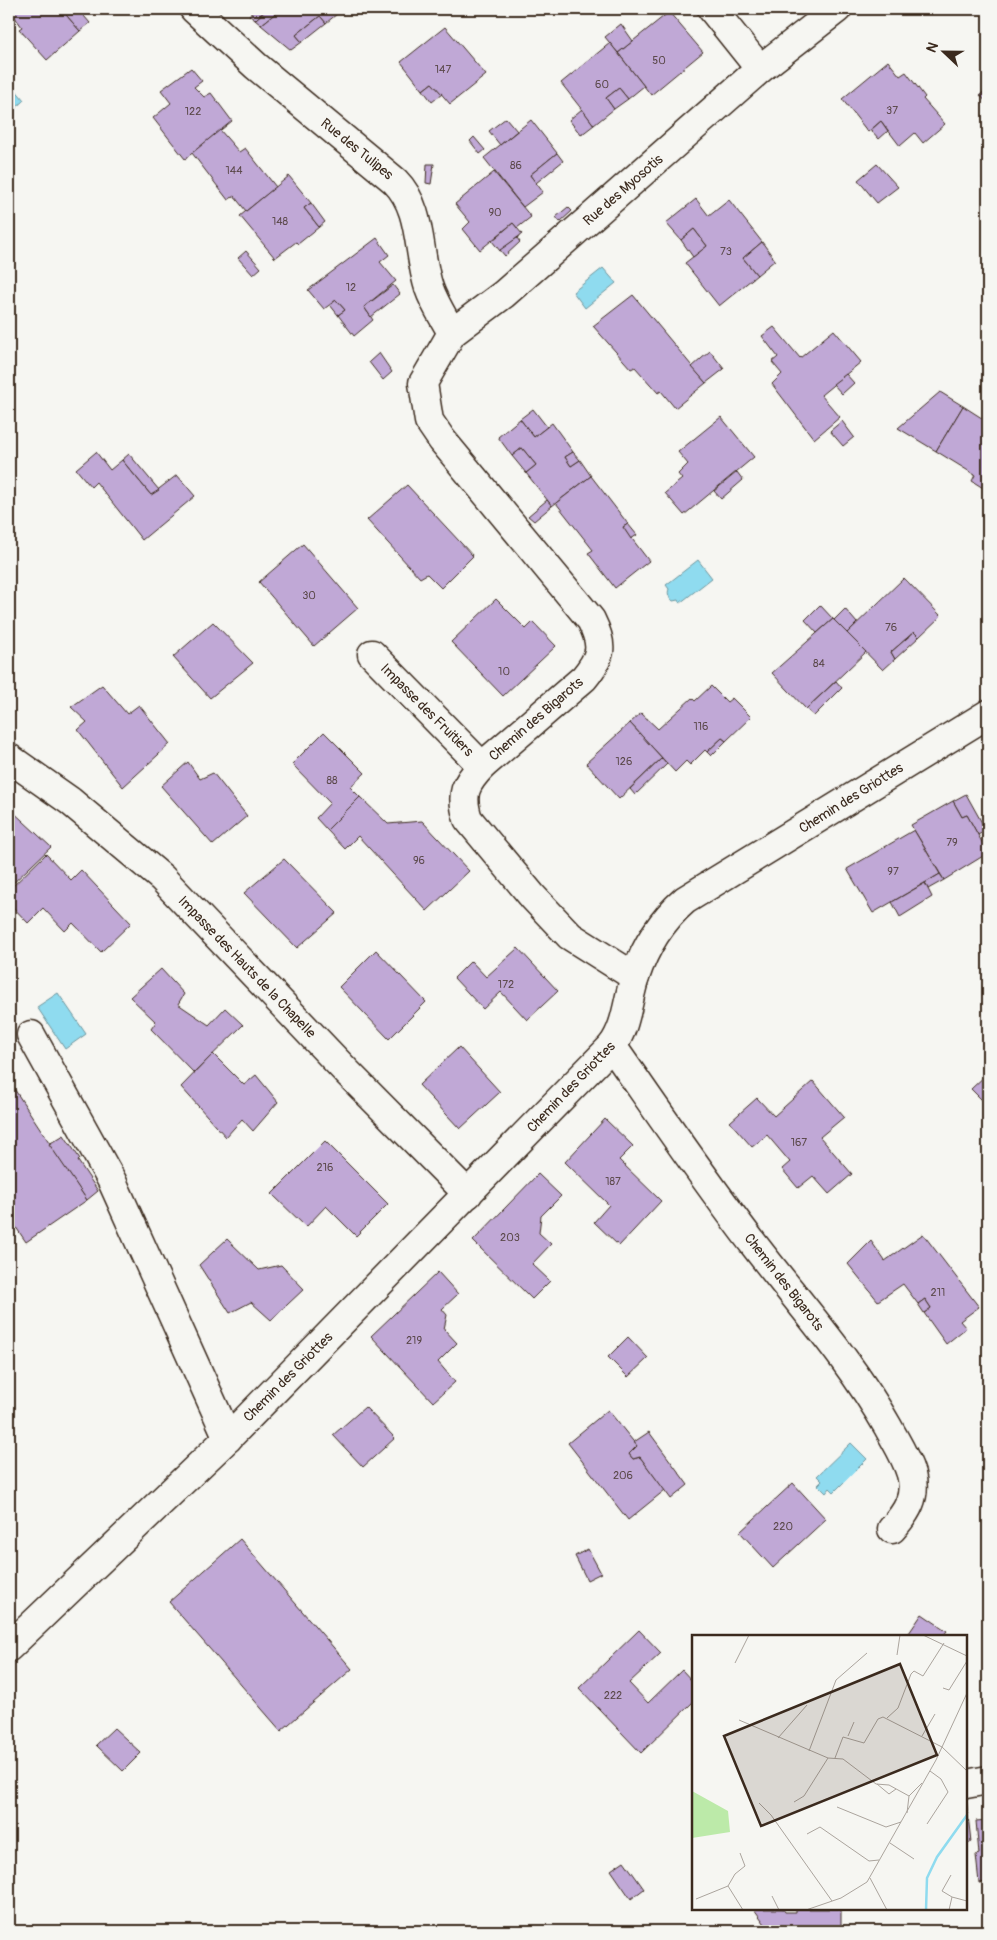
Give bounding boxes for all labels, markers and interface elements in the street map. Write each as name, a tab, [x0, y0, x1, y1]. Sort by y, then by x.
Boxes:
north arrow	[920, 28, 970, 78]
text: N	[923, 40, 942, 55]
house number: 50	[652, 54, 666, 67]
house number: 147	[435, 63, 451, 76]
house number: 60	[595, 78, 609, 91]
house number: 37	[886, 104, 898, 117]
house number: 122	[185, 105, 201, 118]
street label: Rue des Tulipes	[317, 115, 397, 184]
street label: Rue des Myosotis	[580, 150, 667, 229]
house number: 86	[510, 159, 522, 172]
house number: 144	[225, 164, 243, 177]
house number: 90	[488, 206, 502, 219]
house number: 148	[272, 215, 289, 228]
house number: 73	[720, 245, 732, 258]
house number: 12	[346, 281, 356, 294]
house number: 30	[302, 589, 316, 602]
house number: 76	[885, 621, 897, 634]
house number: 84	[813, 657, 826, 670]
street label: Impasse des Fruitiers	[377, 660, 478, 761]
house number: 10	[498, 665, 510, 678]
street label: Chemin des Bigarots	[486, 673, 587, 764]
house number: 116	[693, 720, 709, 733]
house number: 126	[616, 755, 632, 768]
street label: Chemin des Griottes	[796, 759, 907, 837]
house number: 88	[326, 774, 338, 787]
house number: 79	[946, 836, 958, 849]
house number: 96	[413, 854, 425, 867]
house number: 97	[887, 865, 899, 878]
street label: Impasse des Hauts de la Chapelle	[175, 892, 319, 1042]
house number: 172	[498, 978, 514, 991]
street label: Chemin des Griottes	[523, 1038, 619, 1136]
house number: 167	[791, 1136, 807, 1149]
house number: 216	[317, 1161, 333, 1174]
house number: 187	[605, 1175, 621, 1188]
street label: Chemin des Bigarots	[741, 1230, 828, 1335]
house number: 203	[500, 1231, 520, 1244]
house number: 211	[931, 1286, 945, 1299]
street label: Chemin des Griottes	[240, 1328, 337, 1425]
house number: 219	[406, 1334, 422, 1347]
house number: 206	[613, 1469, 633, 1482]
house number: 220	[773, 1520, 793, 1533]
inset map	[692, 1635, 967, 1910]
house number: 222	[604, 1689, 622, 1702]

